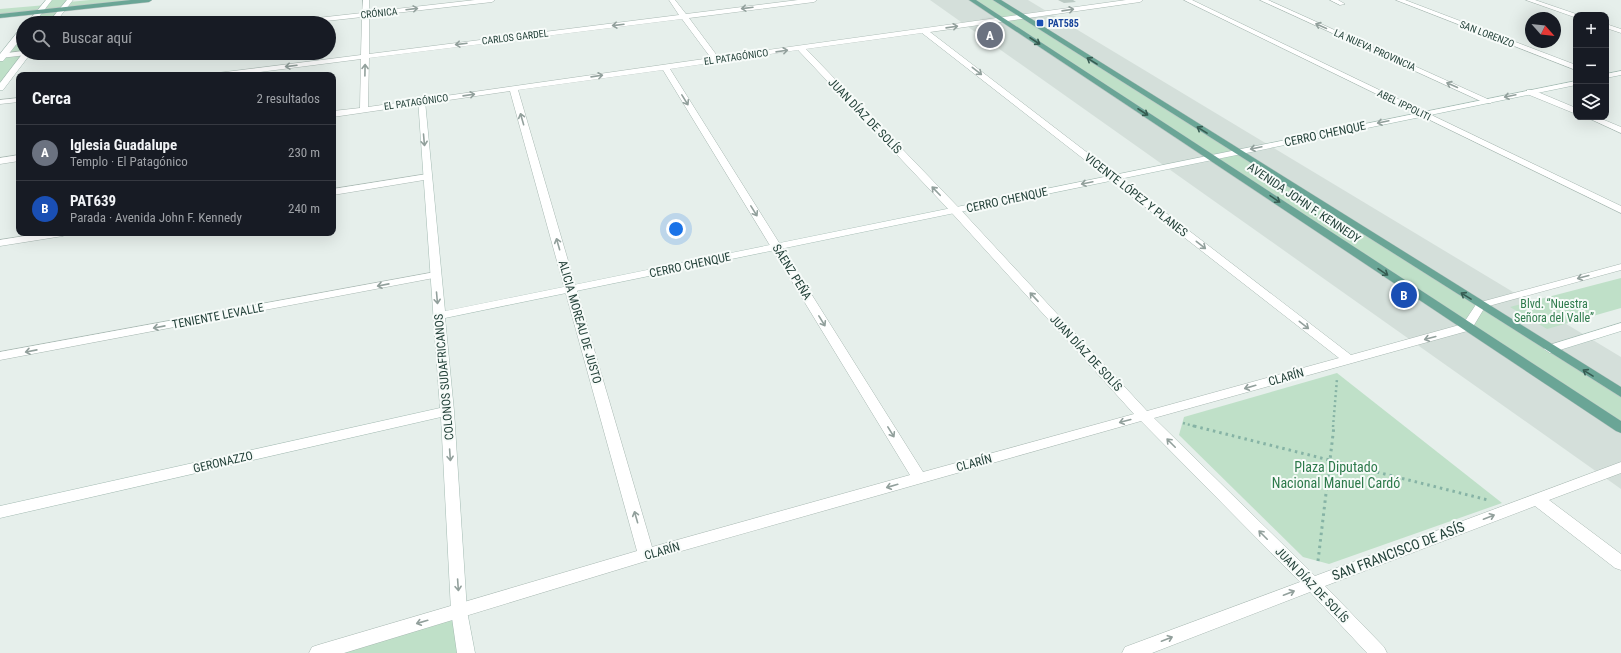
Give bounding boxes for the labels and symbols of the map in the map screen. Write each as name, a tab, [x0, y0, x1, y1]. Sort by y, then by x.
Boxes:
one-way arrow	[741, 4, 754, 12]
street label: CRÓNICA	[360, 5, 398, 20]
one-way arrow	[405, 5, 418, 13]
one-way arrow	[1061, 6, 1074, 14]
north arrow	[1525, 12, 1561, 48]
marker: PAT585	[1035, 18, 1045, 28]
place label: PAT585	[1048, 18, 1079, 29]
street label: SAN LORENZO	[1458, 19, 1516, 49]
pin: A	[977, 20, 1003, 50]
one-way arrow	[612, 21, 625, 28]
one-way arrow	[1315, 22, 1327, 29]
one-way arrow	[945, 23, 958, 31]
street label: CARLOS GARDEL	[481, 27, 549, 47]
street label: LA NUEVA PROVINCIA	[1333, 27, 1418, 73]
one-way arrow	[1029, 37, 1040, 45]
one-way arrow	[455, 40, 468, 48]
street label: EL PATAGÓNICO	[703, 46, 769, 67]
one-way arrow	[775, 47, 788, 55]
one-way arrow	[1086, 56, 1098, 64]
one-way arrow	[285, 62, 298, 70]
one-way arrow	[361, 64, 369, 77]
one-way arrow	[971, 67, 982, 76]
one-way arrow	[590, 72, 603, 80]
street label: JUAN DÍAZ DE SOLÍS	[825, 75, 905, 157]
one-way arrow	[1447, 81, 1459, 88]
street label: ABEL IPPOLITI	[1376, 87, 1432, 123]
street label: EL PATAGÓNICO	[383, 91, 449, 112]
one-way arrow	[462, 91, 475, 99]
one-way arrow	[1504, 92, 1517, 100]
one-way arrow	[682, 94, 690, 106]
one-way arrow	[1137, 108, 1148, 116]
one-way arrow	[518, 113, 525, 126]
street label: CERRO CHENQUE	[1283, 119, 1367, 149]
one-way arrow	[1377, 119, 1390, 127]
one-way arrow	[1197, 126, 1208, 134]
one-way arrow	[420, 133, 427, 146]
one-way arrow	[1250, 145, 1263, 153]
street label: VICENTE LÓPEZ Y PLANES	[1082, 150, 1191, 240]
street label: AVENIDA JOHN F. KENNEDY	[1245, 160, 1364, 246]
one-way arrow	[1081, 180, 1094, 188]
street label: CERRO CHENQUE	[965, 185, 1049, 215]
one-way arrow	[932, 186, 941, 196]
one-way arrow	[1269, 196, 1281, 204]
one-way arrow	[750, 205, 758, 216]
your location	[666, 219, 686, 239]
one-way arrow	[554, 238, 561, 251]
street label: SÁENZ PEÑA	[769, 241, 816, 302]
one-way arrow	[1196, 241, 1207, 249]
street label: CERRO CHENQUE	[648, 250, 732, 280]
street label: ALICIA MOREAU DE JUSTO	[556, 259, 604, 385]
one-way arrow	[1377, 268, 1389, 276]
one-way arrow	[1577, 274, 1590, 281]
pin: B	[1391, 280, 1417, 310]
one-way arrow	[377, 281, 390, 289]
one-way arrow	[434, 291, 441, 304]
one-way arrow	[1030, 292, 1039, 302]
one-way arrow	[1461, 292, 1472, 300]
park label: Blvd. “Nuestra Señora del Valle”	[1514, 297, 1594, 325]
street label: TENIENTE LEVALLE	[171, 300, 265, 332]
street label: JUAN DÍAZ DE SOLÍS	[1047, 311, 1126, 394]
street label: COLONOS SUDAFRICANOS	[432, 313, 456, 441]
one-way arrow	[819, 315, 827, 327]
one-way arrow	[1298, 321, 1309, 329]
one-way arrow	[153, 323, 166, 331]
one-way arrow	[1423, 334, 1436, 342]
one-way arrow	[25, 347, 38, 355]
street label: CLARÍN	[1266, 364, 1305, 389]
one-way arrow	[1582, 368, 1594, 376]
one-way arrow	[1244, 383, 1257, 391]
one-way arrow	[1119, 418, 1132, 426]
one-way arrow	[887, 426, 895, 438]
one-way arrow	[1166, 438, 1176, 448]
street label: GERONAZZO	[192, 448, 254, 476]
one-way arrow	[446, 448, 453, 461]
street label: CLARÍN	[954, 451, 993, 474]
park label: Plaza Diputado Nacional Manuel Cardó	[1272, 459, 1400, 491]
one-way arrow	[885, 482, 898, 490]
one-way arrow	[631, 511, 639, 524]
one-way arrow	[1483, 512, 1495, 520]
street label: SAN FRANCISCO DE ASÍS	[1329, 517, 1467, 584]
one-way arrow	[1258, 530, 1268, 540]
street label: CLARÍN	[642, 538, 681, 563]
street label: JUAN DÍAZ DE SOLÍS	[1272, 544, 1352, 626]
one-way arrow	[454, 578, 461, 591]
one-way arrow	[1282, 588, 1294, 596]
one-way arrow	[415, 619, 428, 626]
one-way arrow	[1161, 635, 1173, 643]

